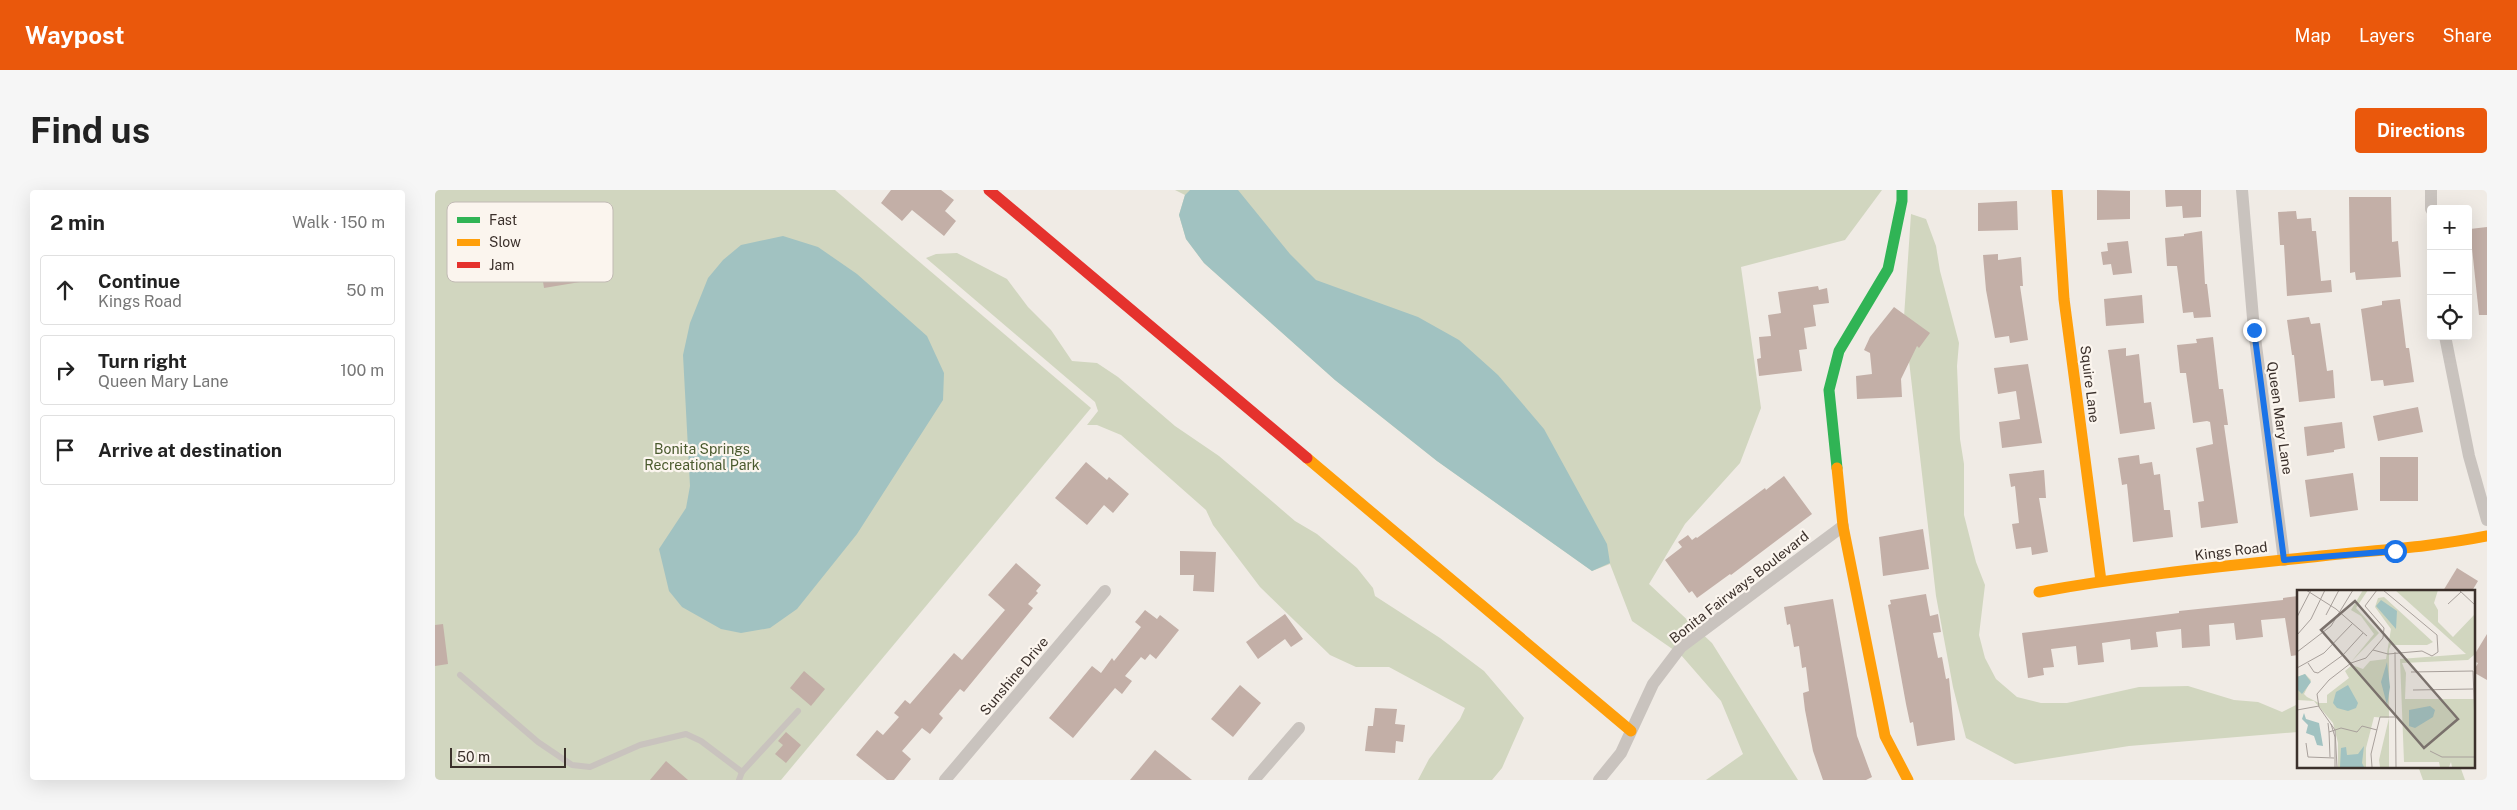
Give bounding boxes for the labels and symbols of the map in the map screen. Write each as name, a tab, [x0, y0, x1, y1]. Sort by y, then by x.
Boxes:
legend	[447, 202, 613, 282]
text: Fast	[489, 212, 517, 228]
text: Slow	[489, 234, 521, 250]
text: Jam	[489, 257, 514, 273]
route end	[2243, 319, 2266, 342]
street label: Squire Lane	[2077, 344, 2103, 424]
street label: Queen Mary Lane	[2264, 360, 2296, 476]
park label: Bonita Springs Recreational Park	[644, 441, 760, 473]
street label: Bonita Fairways Boulevard	[1666, 528, 1812, 646]
street label: Kings Road	[2194, 539, 2268, 563]
route start	[2384, 540, 2407, 563]
inset map	[2297, 590, 2475, 768]
street label: Sunshine Drive	[977, 634, 1051, 718]
scale bar	[450, 745, 566, 768]

